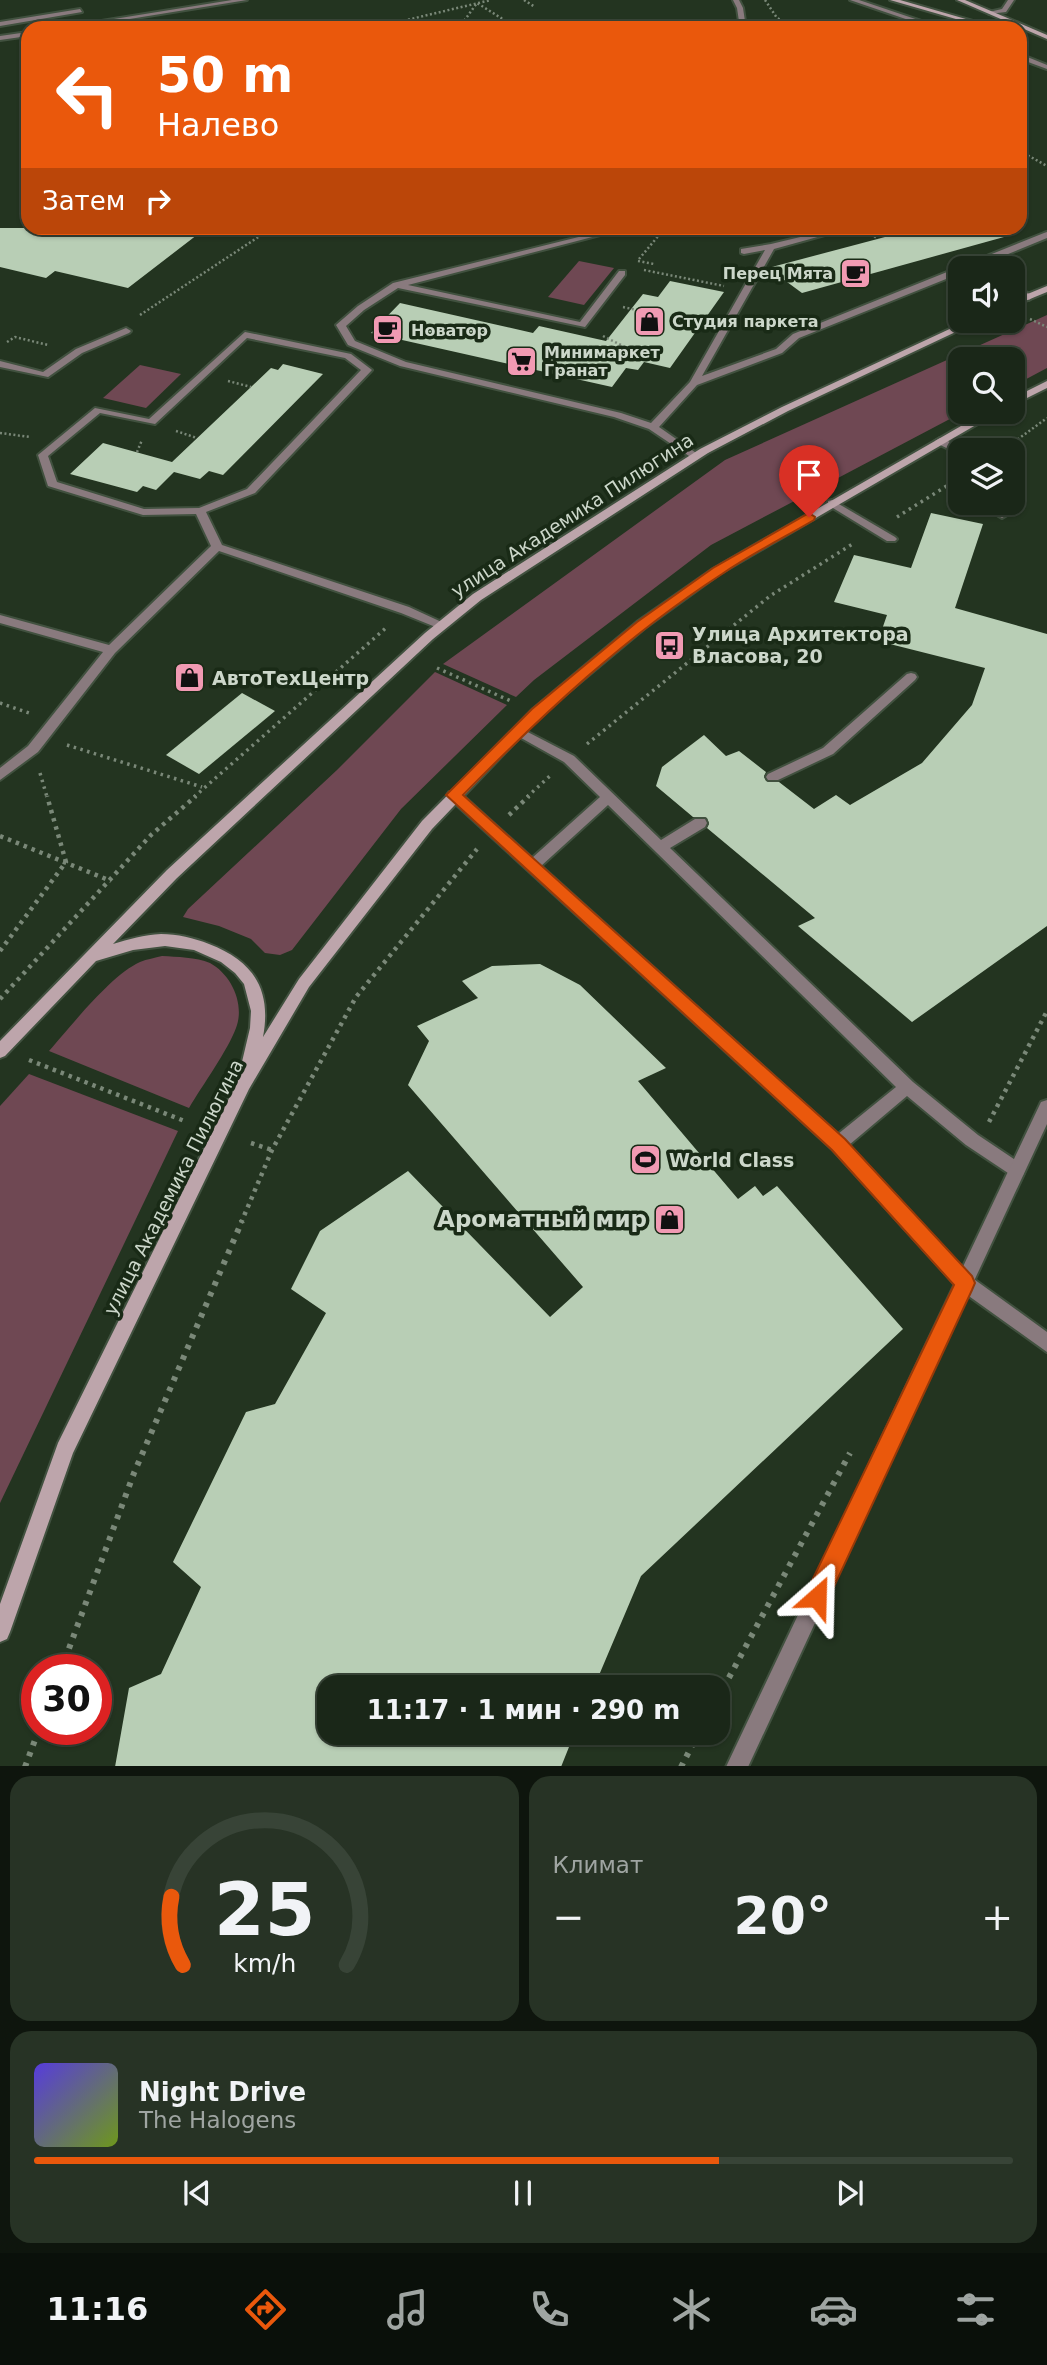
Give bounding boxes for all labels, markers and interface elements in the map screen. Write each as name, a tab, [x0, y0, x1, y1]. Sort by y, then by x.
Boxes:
text: 50 m	[157, 47, 293, 104]
icon: left	[42, 49, 133, 140]
text: Налево	[157, 106, 279, 144]
icon: right	[139, 182, 177, 220]
text: Затем	[42, 186, 125, 216]
cafe icon: Перец Мята	[839, 256, 873, 290]
map controls	[948, 256, 1025, 515]
button: sound	[948, 256, 1025, 333]
place label: Перец Мята	[723, 264, 833, 283]
shop icon: Студия паркета	[632, 304, 666, 338]
place label: Студия паркета	[672, 312, 819, 331]
cafe icon: Новатор	[371, 313, 405, 347]
place label: Новатор	[411, 321, 488, 340]
place label: Минимаркет Гранат	[544, 343, 660, 380]
supermarket icon: Минимаркет Гранат	[504, 344, 538, 378]
button: search	[948, 347, 1025, 424]
street label: улица Академика Пилюгина	[447, 428, 697, 602]
button: layers	[948, 438, 1025, 515]
pin	[779, 445, 839, 517]
icon: arrive	[790, 456, 828, 494]
place label: Улица Архитектора Власова, 20	[692, 623, 909, 667]
bus stop icon: Улица Архитектора Власова, 20	[652, 628, 686, 662]
shop icon: АвтоТехЦентр	[172, 661, 206, 695]
place label: АвтоТехЦентр	[212, 667, 369, 689]
street label: улица Академика Пилюгина	[99, 1055, 247, 1319]
sports icon: World Class	[629, 1143, 663, 1177]
place label: World Class	[669, 1149, 794, 1171]
shop icon: Ароматный мир	[653, 1202, 687, 1236]
place label: Ароматный мир	[437, 1206, 647, 1232]
position arrow	[780, 1560, 854, 1634]
speed limit sign: 30	[21, 1654, 112, 1745]
text: 11:17 · 1 мин · 290 m	[367, 1695, 680, 1725]
text: Климат	[553, 1852, 643, 1878]
text: 25	[214, 1867, 315, 1952]
text: 20°	[734, 1886, 832, 1946]
text: −	[553, 1895, 584, 1939]
text: +	[981, 1895, 1013, 1939]
text: km/h	[233, 1948, 296, 1977]
text: Night Drive	[139, 2077, 306, 2107]
text: The Halogens	[139, 2107, 296, 2133]
icon: previous	[178, 2174, 216, 2212]
icon: pause	[504, 2174, 542, 2212]
icon: next	[831, 2174, 869, 2212]
icon: directions	[241, 2285, 290, 2334]
icon: music	[383, 2285, 432, 2334]
icon: phone	[525, 2285, 574, 2334]
icon: climate	[667, 2285, 716, 2334]
icon: car	[809, 2285, 858, 2334]
icon: filters	[951, 2285, 1000, 2334]
text: 11:16	[47, 2290, 148, 2328]

